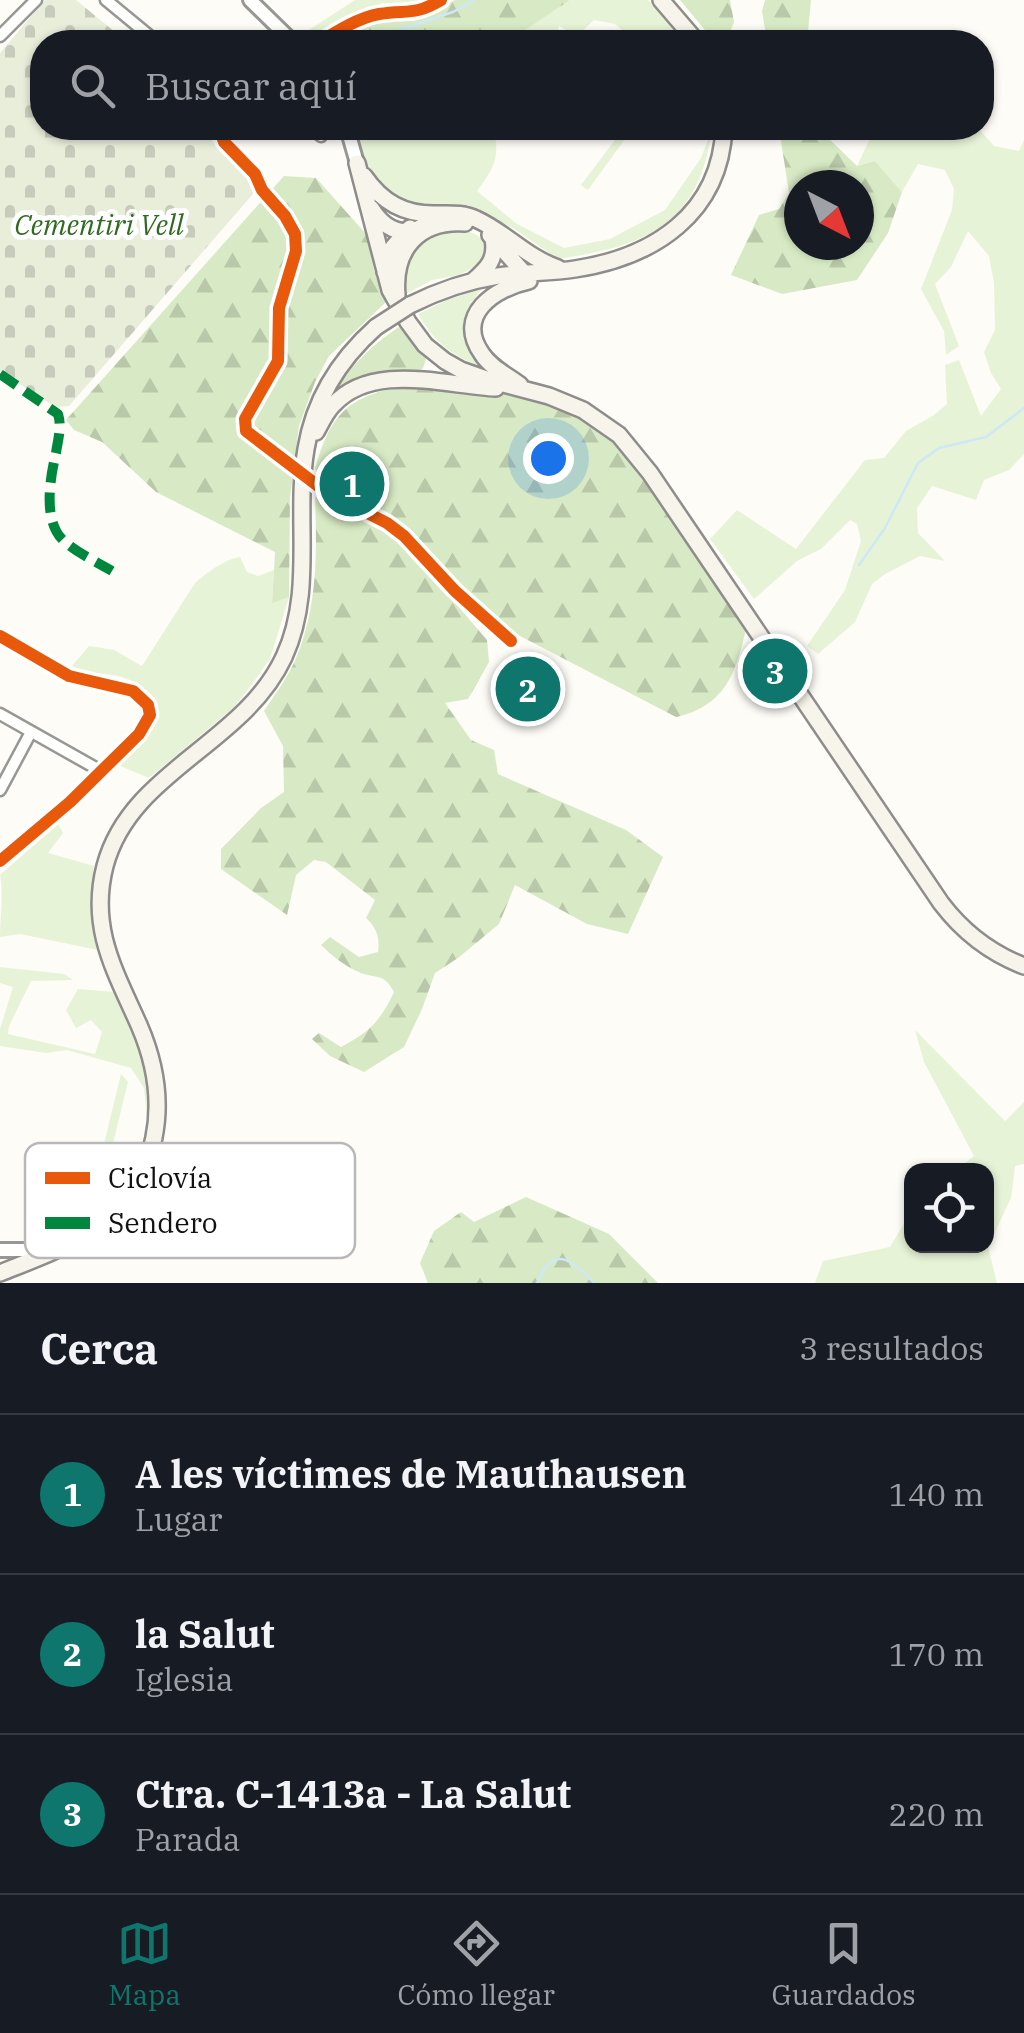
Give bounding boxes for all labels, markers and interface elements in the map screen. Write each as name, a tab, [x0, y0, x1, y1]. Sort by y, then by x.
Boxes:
search box	[30, 30, 994, 140]
icon: search	[65, 58, 120, 113]
text: Buscar aquí	[145, 61, 357, 110]
north arrow	[784, 170, 874, 260]
park label: Cementiri Vell	[14, 206, 185, 243]
your location	[523, 433, 574, 484]
pin: 1	[320, 446, 384, 522]
pin: 3	[742, 634, 808, 708]
pin: 2	[496, 652, 560, 726]
legend	[25, 1143, 355, 1258]
text: Ciclovía	[108, 1159, 212, 1196]
map controls	[904, 1163, 994, 1253]
button: locate	[904, 1163, 994, 1253]
text: Sendero	[108, 1204, 218, 1241]
text: Cerca	[40, 1321, 158, 1376]
text: 3 resultados	[799, 1327, 984, 1369]
text: A les víctimes de Mauthausen	[135, 1449, 687, 1498]
text: 1	[63, 1473, 82, 1515]
text: 140 m	[888, 1473, 984, 1515]
text: Lugar	[135, 1498, 222, 1540]
text: la Salut	[135, 1609, 275, 1658]
text: 2	[63, 1633, 82, 1675]
text: 170 m	[888, 1633, 984, 1675]
text: Iglesia	[135, 1658, 233, 1700]
text: Ctra. C-1413a - La Salut	[135, 1769, 571, 1818]
text: 3	[63, 1793, 82, 1835]
text: 220 m	[888, 1793, 984, 1835]
text: Parada	[135, 1818, 241, 1860]
tab: Mapa	[108, 1916, 181, 2013]
tab: Cómo llegar	[398, 1916, 555, 2013]
tab: Guardados	[772, 1916, 916, 2013]

